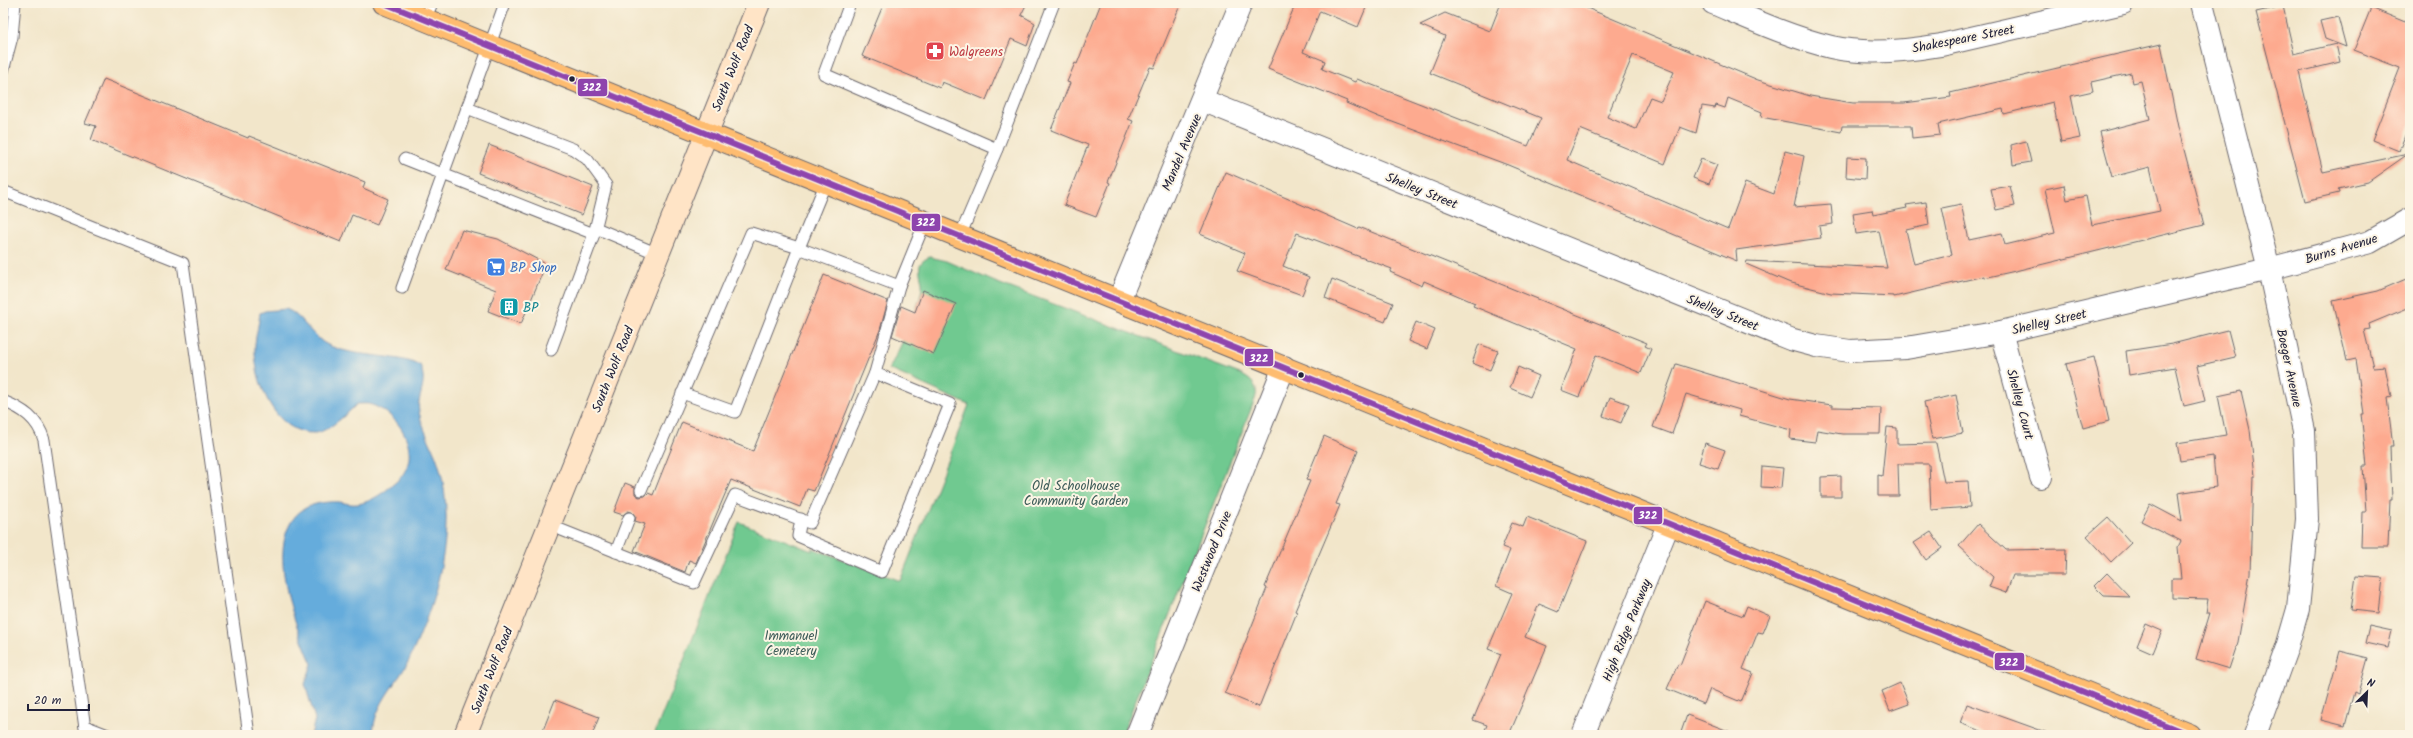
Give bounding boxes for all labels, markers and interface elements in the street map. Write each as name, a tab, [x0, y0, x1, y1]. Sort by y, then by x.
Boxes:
street label: Shakespeare Street	[1910, 19, 2017, 60]
street label: South Wolf Road	[706, 22, 760, 115]
pharmacy icon: Walgreens	[924, 40, 946, 62]
place label: Walgreens	[949, 42, 1004, 63]
unlabelled marker	[567, 74, 577, 84]
line badge: 322	[577, 78, 608, 97]
text: 322	[582, 79, 601, 97]
street label: Mandel Avenue	[1157, 110, 1208, 195]
street label: Shelley Street	[1382, 167, 1462, 216]
line badge: 322	[911, 213, 941, 232]
text: 322	[916, 214, 935, 232]
street label: Burns Avenue	[2303, 228, 2380, 270]
supermarket icon: BP Shop	[485, 256, 507, 278]
place label: BP Shop	[510, 258, 557, 279]
street label: Shelley Street	[1683, 289, 1763, 338]
building icon: BP	[498, 296, 520, 318]
place label: BP	[523, 298, 539, 319]
street label: Shelley Street	[2010, 303, 2090, 341]
street label: South Wolf Road	[586, 323, 640, 416]
street label: Boeger Avenue	[2270, 327, 2307, 410]
line badge: 322	[1244, 348, 1274, 367]
text: 322	[1249, 350, 1268, 368]
street label: Shelley Court	[2000, 367, 2039, 443]
unlabelled marker	[1296, 370, 1306, 380]
park label: Old Schoolhouse Community Garden	[1024, 476, 1128, 512]
line badge: 322	[1633, 506, 1663, 525]
text: 322	[1638, 507, 1657, 525]
street label: Westwood Drive	[1187, 508, 1238, 595]
street label: High Ridge Parkway	[1597, 575, 1658, 685]
street label: South Wolf Road	[465, 624, 519, 717]
park label: Immanuel Cemetery	[764, 626, 818, 662]
line badge: 322	[1994, 652, 2025, 671]
text: 322	[1999, 654, 2018, 672]
north arrow	[2347, 672, 2387, 712]
text: N	[2364, 674, 2378, 693]
scale bar	[28, 686, 89, 712]
text: 20 m	[34, 691, 62, 710]

